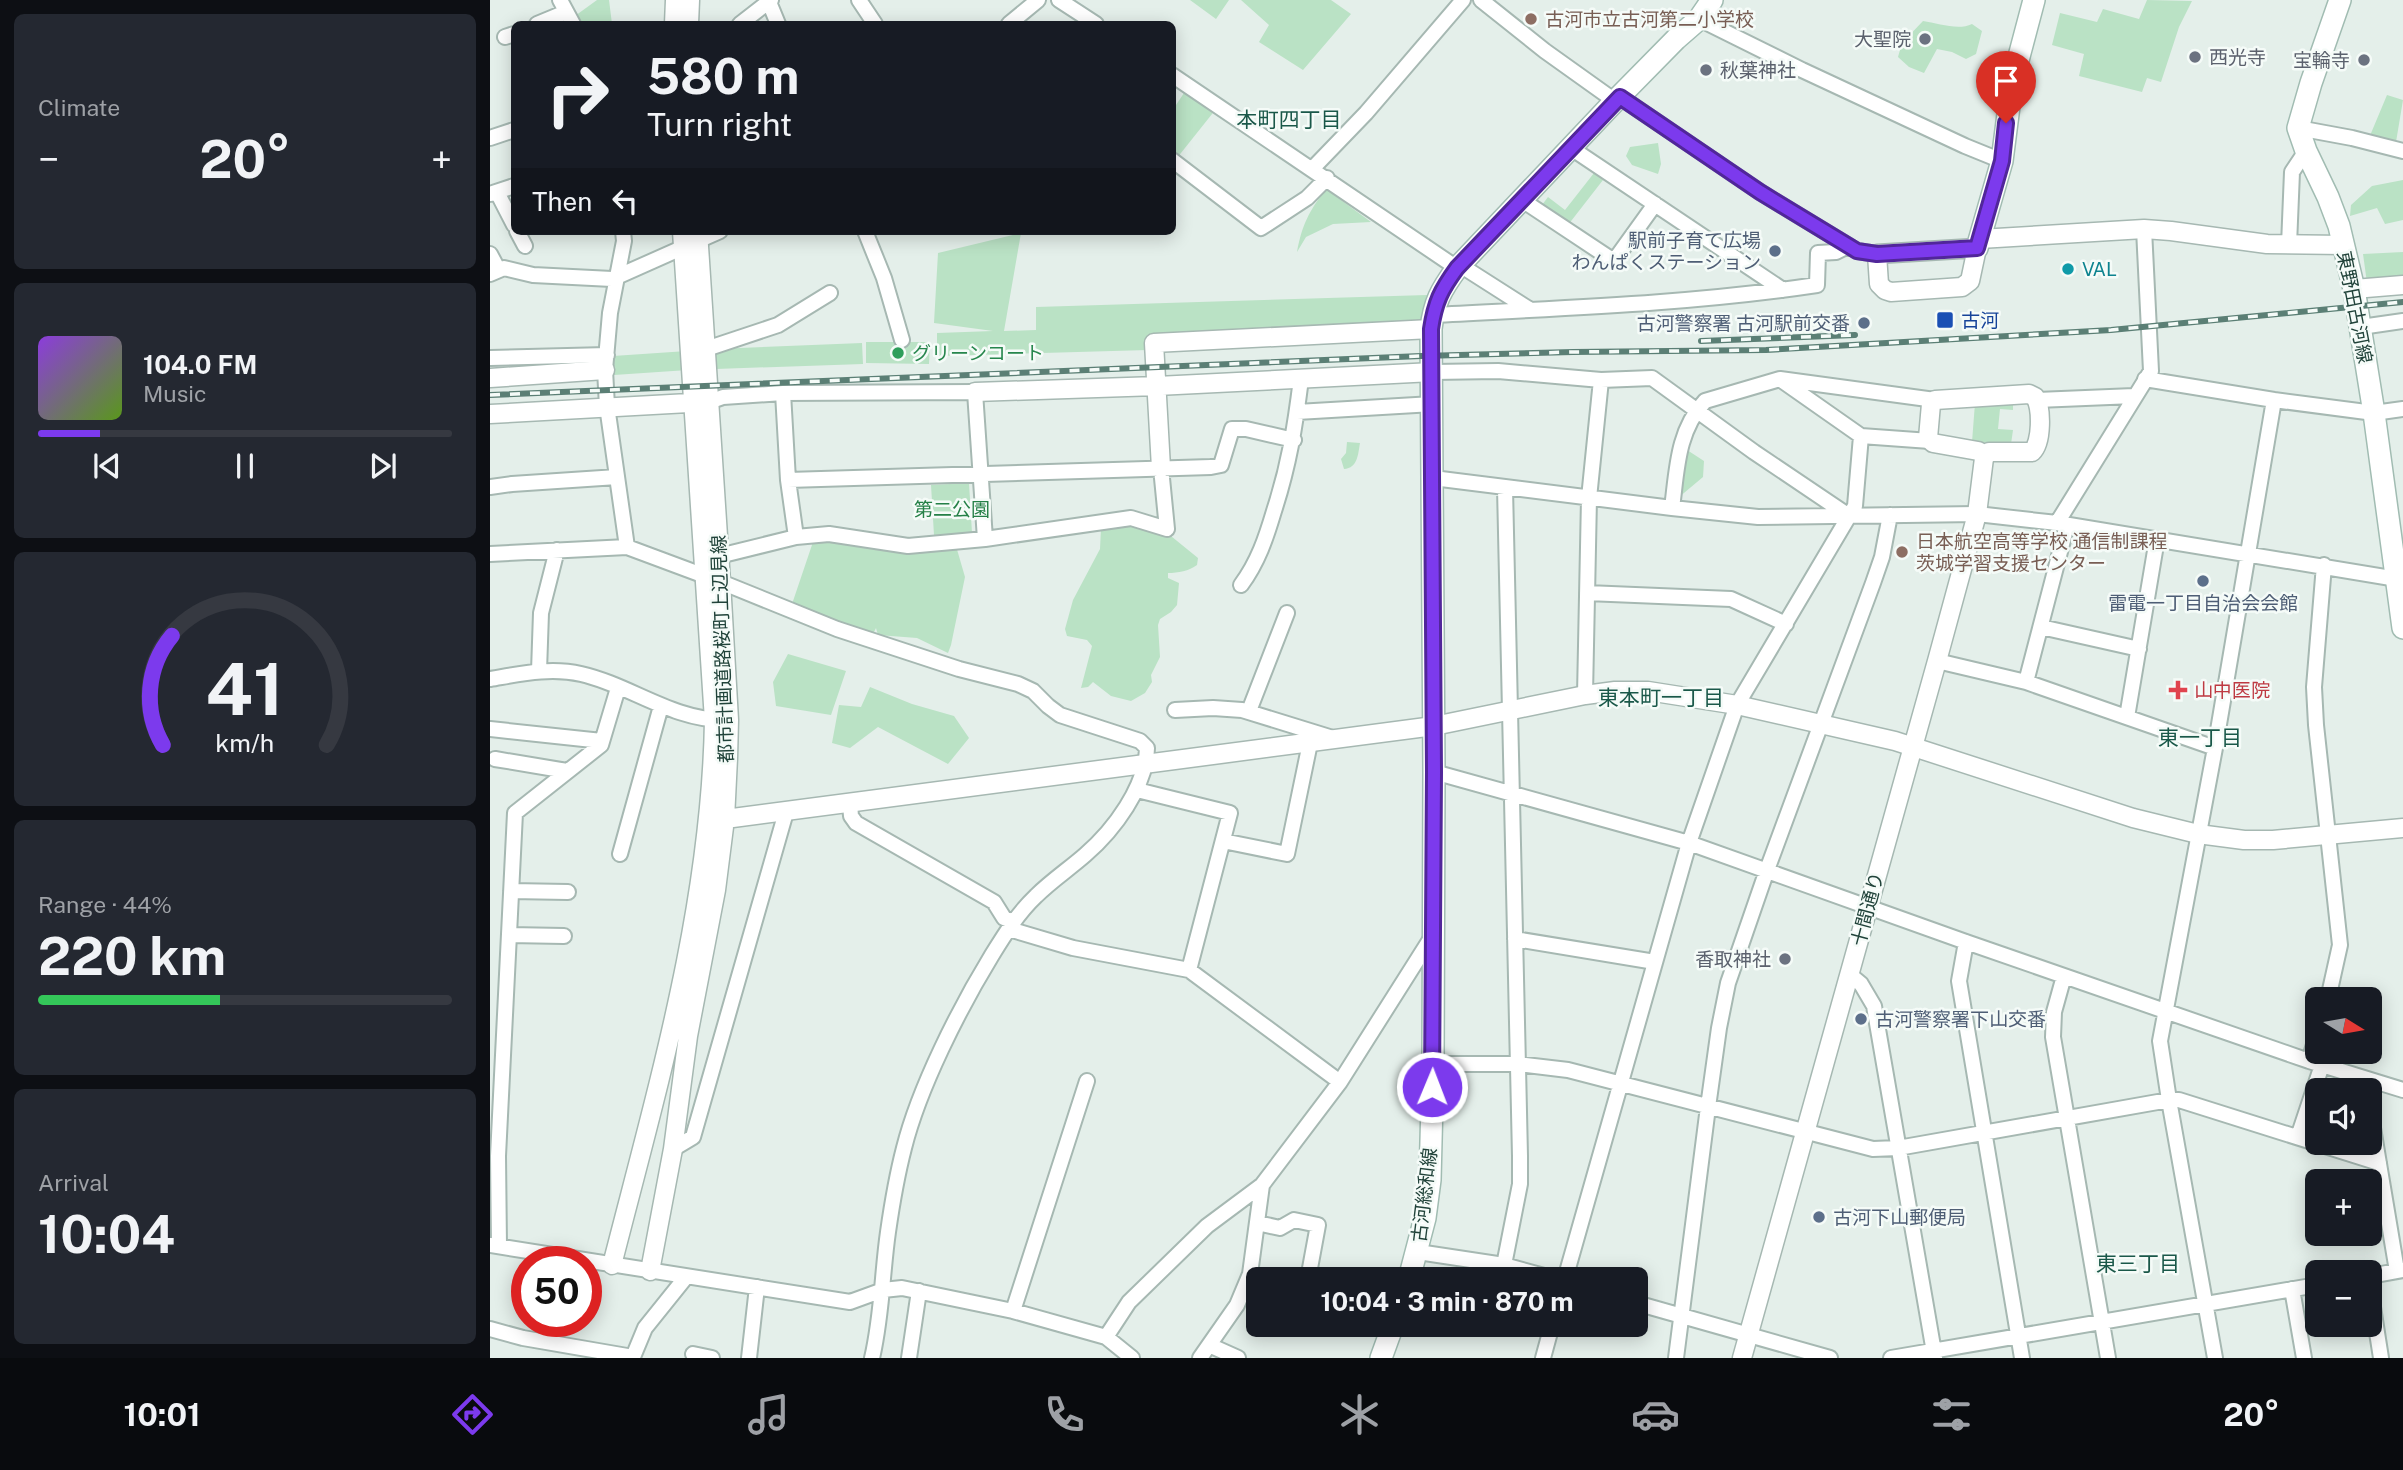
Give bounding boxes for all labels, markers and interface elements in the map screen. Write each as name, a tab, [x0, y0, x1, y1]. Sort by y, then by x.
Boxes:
place label: 古河市立古河第二小学校	[1545, 8, 1754, 30]
marker: 古河市立古河第二小学校	[1523, 11, 1539, 27]
place label: 大聖院	[1854, 28, 1911, 50]
marker: 大聖院	[1917, 31, 1933, 47]
place label: 西光寺	[2209, 46, 2266, 68]
text: 580 m	[647, 47, 799, 105]
icon: right	[532, 49, 623, 140]
marker: 西光寺	[2187, 49, 2203, 65]
place label: 宝輪寺	[2293, 49, 2350, 71]
pin	[1976, 51, 2036, 123]
marker: 宝輪寺	[2356, 52, 2372, 68]
place label: 秋葉神社	[1720, 59, 1796, 81]
marker: 秋葉神社	[1698, 62, 1714, 78]
icon: arrive	[1987, 62, 2025, 100]
text: Climate	[38, 94, 120, 121]
text: Turn right	[647, 106, 792, 143]
district label: 本町四丁目	[1237, 107, 1342, 132]
text: 20°	[199, 129, 291, 190]
text: −	[38, 137, 59, 182]
text: +	[431, 137, 452, 182]
icon: left	[606, 182, 644, 220]
text: Then	[532, 186, 592, 217]
place label: 駅前子育て広場 わんぱくステーション	[1571, 229, 1761, 273]
marker: 駅前子育て広場 わんぱくステーション	[1767, 243, 1783, 259]
street label: 東野田古河線	[2333, 249, 2377, 365]
place label: VAL	[2082, 258, 2117, 280]
marker: VAL	[2060, 261, 2076, 277]
place label: 古河	[1961, 309, 1999, 331]
marker: 古河	[1935, 310, 1955, 330]
place label: 古河警察署 古河駅前交番	[1636, 312, 1850, 334]
marker: 古河警察署 古河駅前交番	[1856, 315, 1872, 331]
place label: グリーンコート	[912, 342, 1044, 364]
marker: グリーンコート	[890, 345, 906, 361]
text: 104.0 FM	[143, 349, 257, 380]
text: Music	[143, 380, 207, 407]
icon: previous	[88, 447, 126, 485]
icon: pause	[226, 447, 264, 485]
icon: next	[364, 447, 402, 485]
park label: 第二公園	[914, 498, 990, 520]
place label: 日本航空高等学校 通信制課程 茨城学習支援センター	[1916, 530, 2168, 574]
street label: 都市計画道路桜町上辺見線	[707, 535, 737, 763]
marker: 日本航空高等学校 通信制課程 茨城学習支援センター	[1894, 544, 1910, 560]
marker: 雷電一丁目自治会会館	[2195, 573, 2211, 589]
place label: 雷電一丁目自治会会館	[2108, 592, 2298, 614]
text: 41	[206, 646, 284, 731]
place label: 山中医院	[2194, 679, 2270, 701]
marker: 山中医院	[2168, 680, 2188, 700]
district label: 東本町一丁目	[1598, 685, 1724, 710]
district label: 東一丁目	[2158, 725, 2242, 750]
text: km/h	[216, 728, 274, 758]
street label: 十間通り	[1847, 869, 1887, 949]
text: Range · 44%	[38, 891, 172, 918]
text: 220 km	[38, 926, 226, 987]
place label: 香取神社	[1695, 948, 1771, 970]
marker: 香取神社	[1777, 951, 1793, 967]
north arrow	[2305, 987, 2382, 1064]
map controls	[2305, 987, 2382, 1337]
place label: 古河警察署下山交番	[1875, 1008, 2046, 1030]
marker: 古河警察署下山交番	[1853, 1011, 1869, 1027]
position arrow	[1395, 1050, 1469, 1124]
button: sound	[2305, 1078, 2382, 1155]
street label: 古河総和線	[1407, 1147, 1441, 1243]
text: Arrival	[38, 1169, 109, 1196]
button: +	[2305, 1169, 2382, 1246]
text: 10:04	[38, 1204, 175, 1265]
place label: 古河下山郵便局	[1833, 1206, 1966, 1228]
marker: 古河下山郵便局	[1811, 1209, 1827, 1225]
speed limit sign: 50	[511, 1246, 602, 1337]
district label: 東三丁目	[2096, 1251, 2180, 1276]
button: −	[2305, 1260, 2382, 1337]
text: 10:04 · 3 min · 870 m	[1320, 1286, 1574, 1317]
icon: directions	[448, 1390, 497, 1439]
icon: music	[744, 1390, 793, 1439]
icon: phone	[1040, 1390, 1089, 1439]
icon: climate	[1335, 1390, 1384, 1439]
icon: car	[1631, 1390, 1680, 1439]
icon: filters	[1927, 1390, 1976, 1439]
text: 10:01	[123, 1396, 201, 1433]
text: 20°	[2223, 1396, 2279, 1433]

